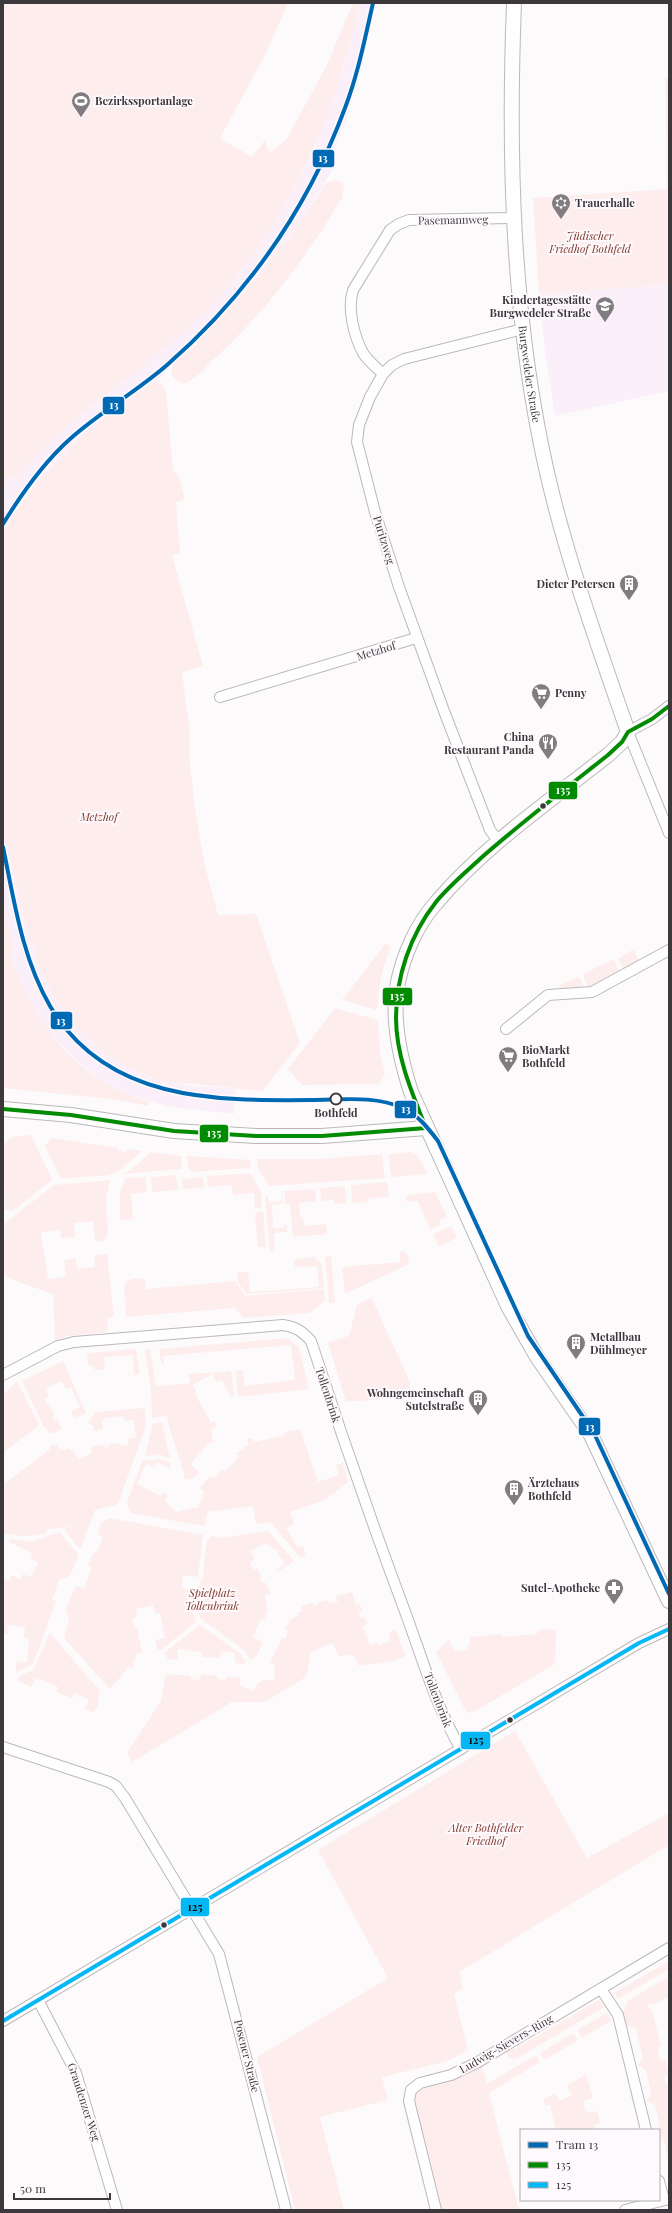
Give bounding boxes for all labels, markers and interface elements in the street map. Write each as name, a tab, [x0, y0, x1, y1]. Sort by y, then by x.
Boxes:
sports icon: Bezirkssportanlage	[70, 90, 92, 118]
place label: Bezirkssportanlage	[95, 93, 193, 108]
line badge: 13	[312, 149, 335, 168]
text: 13	[318, 150, 328, 165]
synagogue icon: Trauerhalle	[550, 192, 572, 220]
place label: Trauerhalle	[575, 195, 635, 210]
street label: Pasemannweg	[418, 211, 488, 228]
park label: Jüdischer Friedhof Bothfeld	[548, 228, 632, 256]
place label: Kindertagesstätte Burgwedeler Straße	[490, 292, 591, 320]
school or university icon: Kindertagesstätte Burgwedeler Straße	[594, 295, 616, 323]
street label: Burgwedeler Straße	[516, 325, 545, 424]
line badge: 13	[102, 396, 125, 415]
text: 13	[109, 397, 119, 412]
street label: Puritzweg	[370, 514, 399, 566]
building icon: Dieter Petersen	[618, 573, 640, 601]
place label: Dieter Petersen	[536, 576, 615, 591]
street label: Metzhof	[354, 637, 399, 664]
supermarket icon: Penny	[530, 682, 552, 710]
place label: Penny	[555, 685, 587, 700]
place label: China Restaurant Panda	[444, 729, 534, 757]
restaurant icon: China Restaurant Panda	[537, 732, 559, 760]
line badge: 135	[548, 781, 578, 800]
text: 135	[556, 782, 570, 797]
unlabelled marker	[538, 801, 548, 811]
park label: Metzhof	[79, 809, 120, 824]
line badge: 135	[382, 987, 413, 1006]
text: 135	[390, 988, 404, 1003]
line badge: 13	[50, 1011, 73, 1030]
text: 13	[56, 1013, 66, 1028]
place label: BioMarkt Bothfeld	[522, 1042, 570, 1070]
supermarket icon: BioMarkt Bothfeld	[497, 1045, 519, 1073]
marker: Bothfeld	[329, 1092, 343, 1106]
line badge: 13	[394, 1100, 417, 1119]
text: 13	[401, 1101, 411, 1116]
place label: Bothfeld	[314, 1105, 358, 1120]
line badge: 135	[199, 1124, 229, 1143]
text: 135	[207, 1125, 221, 1140]
place label: Metallbau Dühlmeyer	[590, 1329, 648, 1357]
building icon: Metallbau Dühlmeyer	[565, 1332, 587, 1360]
street label: Tollenbrink	[312, 1365, 344, 1425]
place label: Wohngemeinschaft Sutelstraße	[366, 1385, 464, 1413]
building icon: Wohngemeinschaft Sutelstraße	[467, 1388, 489, 1416]
line badge: 13	[578, 1417, 601, 1436]
text: 13	[585, 1419, 595, 1434]
place label: Ärztehaus Bothfeld	[527, 1475, 579, 1503]
building icon: Ärztehaus Bothfeld	[503, 1478, 525, 1506]
pharmacy icon: Sutel-Apotheke	[603, 1577, 625, 1605]
place label: Sutel-Apotheke	[521, 1580, 600, 1595]
park label: Spielplatz Tollenbrink	[185, 1585, 239, 1613]
street label: Tollenbrink	[421, 1670, 456, 1729]
unlabelled marker	[505, 1715, 515, 1725]
line badge: 125	[460, 1731, 491, 1750]
text: 125	[468, 1732, 484, 1747]
park label: Alter Bothfelder Friedhof	[448, 1820, 524, 1848]
line badge: 125	[180, 1897, 210, 1917]
text: 125	[187, 1899, 203, 1914]
unlabelled marker	[159, 1920, 169, 1930]
street label: Ludwig-Sievers-Ring	[456, 2011, 555, 2076]
street label: Posener Straße	[231, 2018, 264, 2094]
street label: Graudenzer Weg	[65, 2061, 104, 2143]
legend	[520, 2129, 660, 2201]
text: Tram 13	[556, 2136, 598, 2152]
text: 135	[556, 2156, 571, 2172]
scale bar	[14, 2175, 110, 2201]
text: 125	[556, 2176, 571, 2192]
text: 50 m	[20, 2180, 46, 2196]

